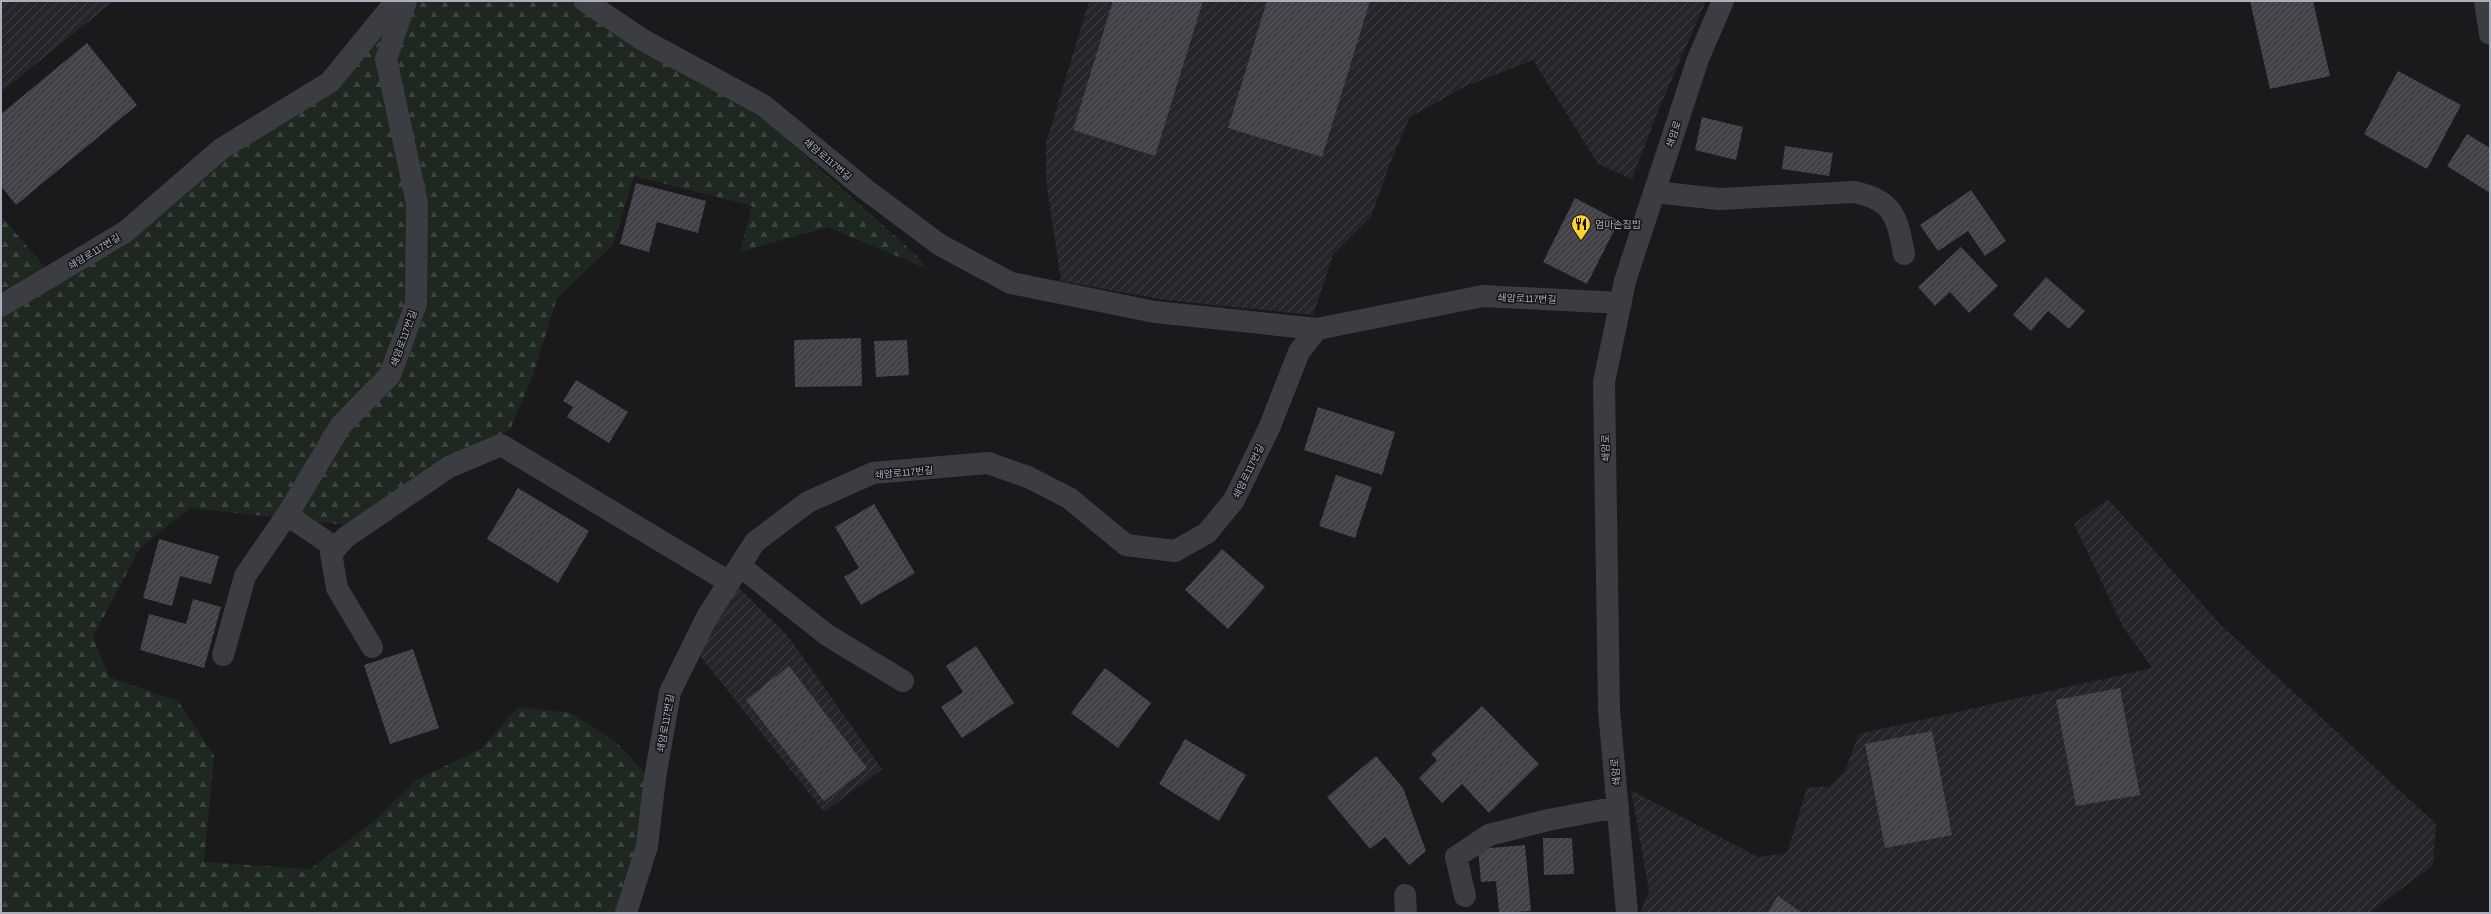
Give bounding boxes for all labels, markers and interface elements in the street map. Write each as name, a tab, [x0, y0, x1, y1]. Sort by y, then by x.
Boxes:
street label: 쇄암로	[1663, 119, 1684, 149]
street label: 쇄암로117번길	[801, 135, 854, 183]
restaurant icon: 엄마손집밥	[1570, 213, 1592, 241]
place label: 엄마손집밥	[1595, 218, 1642, 231]
street label: 쇄암로117번길	[66, 231, 123, 272]
street label: 쇄암로117번길	[1497, 291, 1557, 306]
street label: 쇄암로117번길	[387, 308, 420, 368]
street label: 쇄암로	[1599, 434, 1612, 462]
street label: 쇄암로117번길	[1230, 442, 1267, 501]
street label: 쇄암로117번길	[874, 463, 934, 482]
street label: 쇄암로117번길	[654, 693, 677, 753]
street label: 쇄암로	[1608, 758, 1623, 786]

